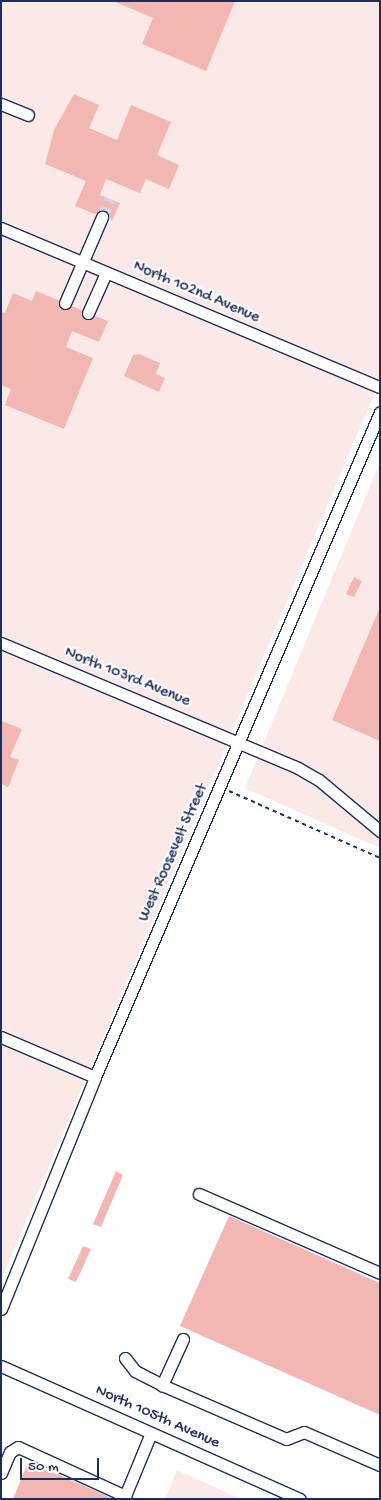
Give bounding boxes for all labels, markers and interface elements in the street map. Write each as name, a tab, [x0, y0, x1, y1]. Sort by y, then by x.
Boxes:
street label: North 102nd Avenue	[130, 258, 262, 328]
street label: North 103rd Avenue	[61, 644, 193, 712]
street label: West Roosevelt Street	[135, 781, 213, 925]
street label: North 105th Avenue	[92, 1382, 222, 1454]
scale bar	[22, 1448, 101, 1480]
text: 50 m	[28, 1458, 59, 1476]

